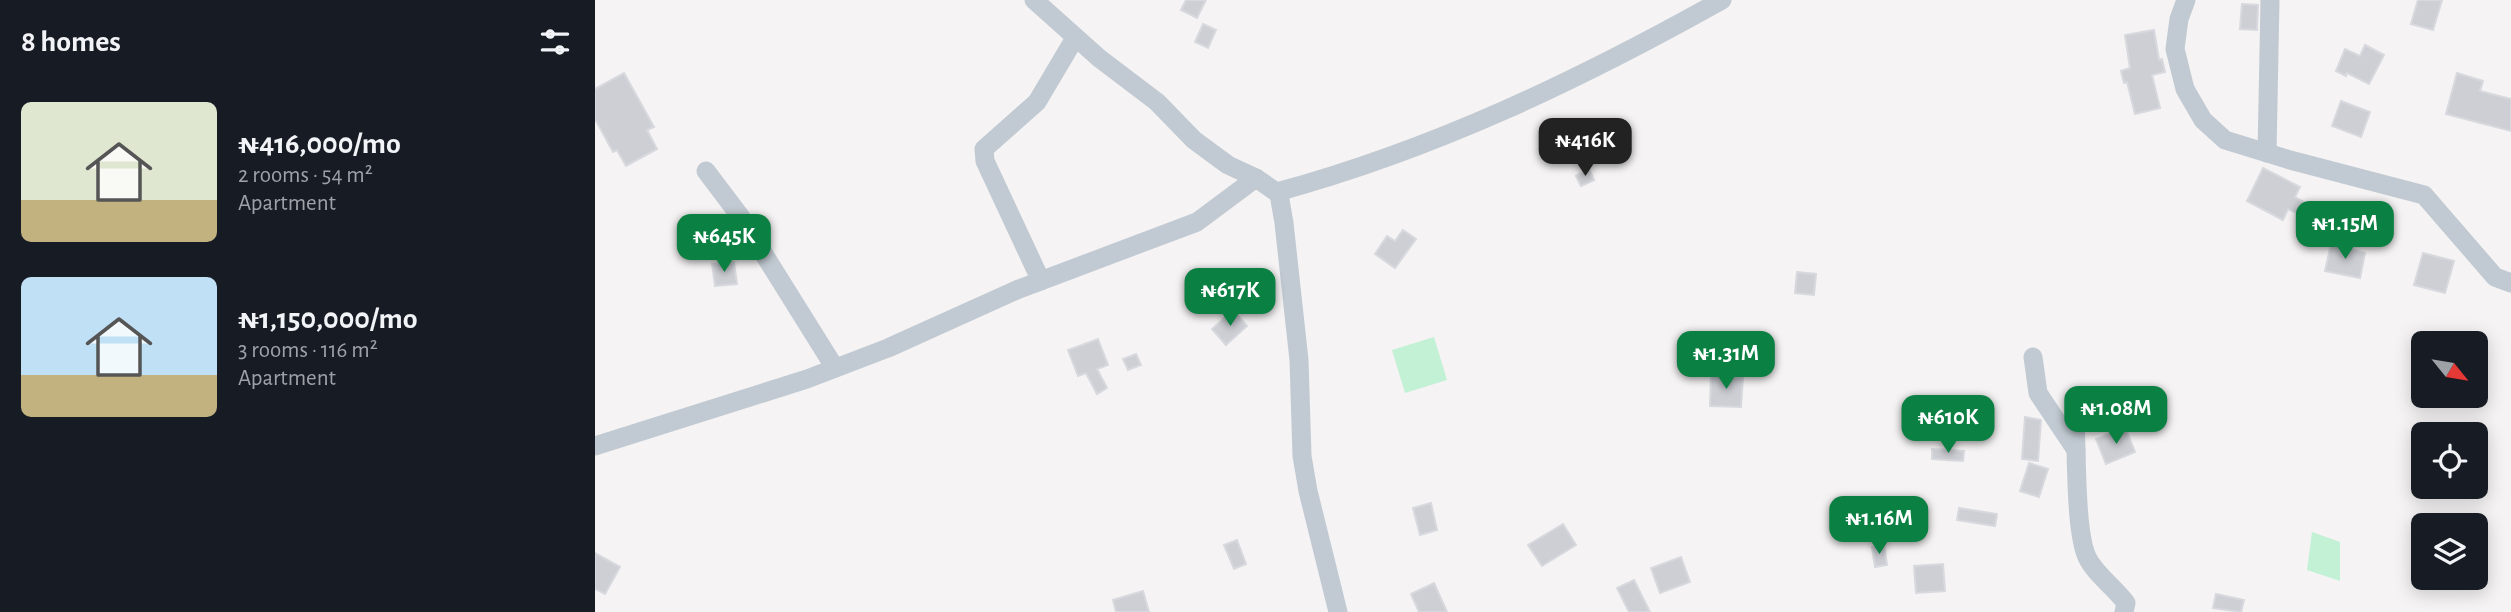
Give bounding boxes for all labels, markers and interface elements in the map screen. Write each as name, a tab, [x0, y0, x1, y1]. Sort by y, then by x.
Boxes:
icon: filters	[536, 23, 574, 61]
text: 8 homes	[21, 27, 121, 57]
pin: ₦416K	[1536, 118, 1634, 178]
text: ₦416,000/mo	[238, 129, 401, 159]
text: ₦416K	[1555, 129, 1615, 152]
icon: home	[77, 130, 161, 214]
text: 2 rooms · 54 m²	[238, 164, 373, 187]
text: Apartment	[238, 192, 336, 215]
pin: ₦1.15M	[2288, 202, 2402, 261]
text: ₦1.15M	[2312, 212, 2378, 235]
pin: ₦645K	[675, 215, 773, 274]
text: ₦645K	[693, 225, 755, 248]
pin: ₦617K	[1181, 268, 1279, 328]
text: ₦617K	[1201, 279, 1259, 302]
text: ₦1,150,000/mo	[238, 304, 418, 334]
icon: home	[77, 305, 161, 389]
north arrow	[2411, 331, 2489, 408]
map controls	[2411, 331, 2488, 590]
pin: ₦1.31M	[1669, 332, 1783, 391]
text: 3 rooms · 116 m²	[238, 339, 378, 362]
text: ₦1.31M	[1693, 342, 1759, 365]
text: Apartment	[238, 367, 336, 390]
pin: ₦1.08M	[2059, 386, 2173, 446]
pin: ₦610K	[1899, 396, 1997, 455]
text: ₦1.08M	[2080, 397, 2152, 420]
text: ₦610K	[1917, 406, 1979, 429]
button: locate	[2411, 422, 2488, 499]
pin: ₦1.16M	[1822, 496, 1936, 556]
text: ₦1.16M	[1845, 507, 1913, 530]
button: layers	[2411, 513, 2488, 590]

